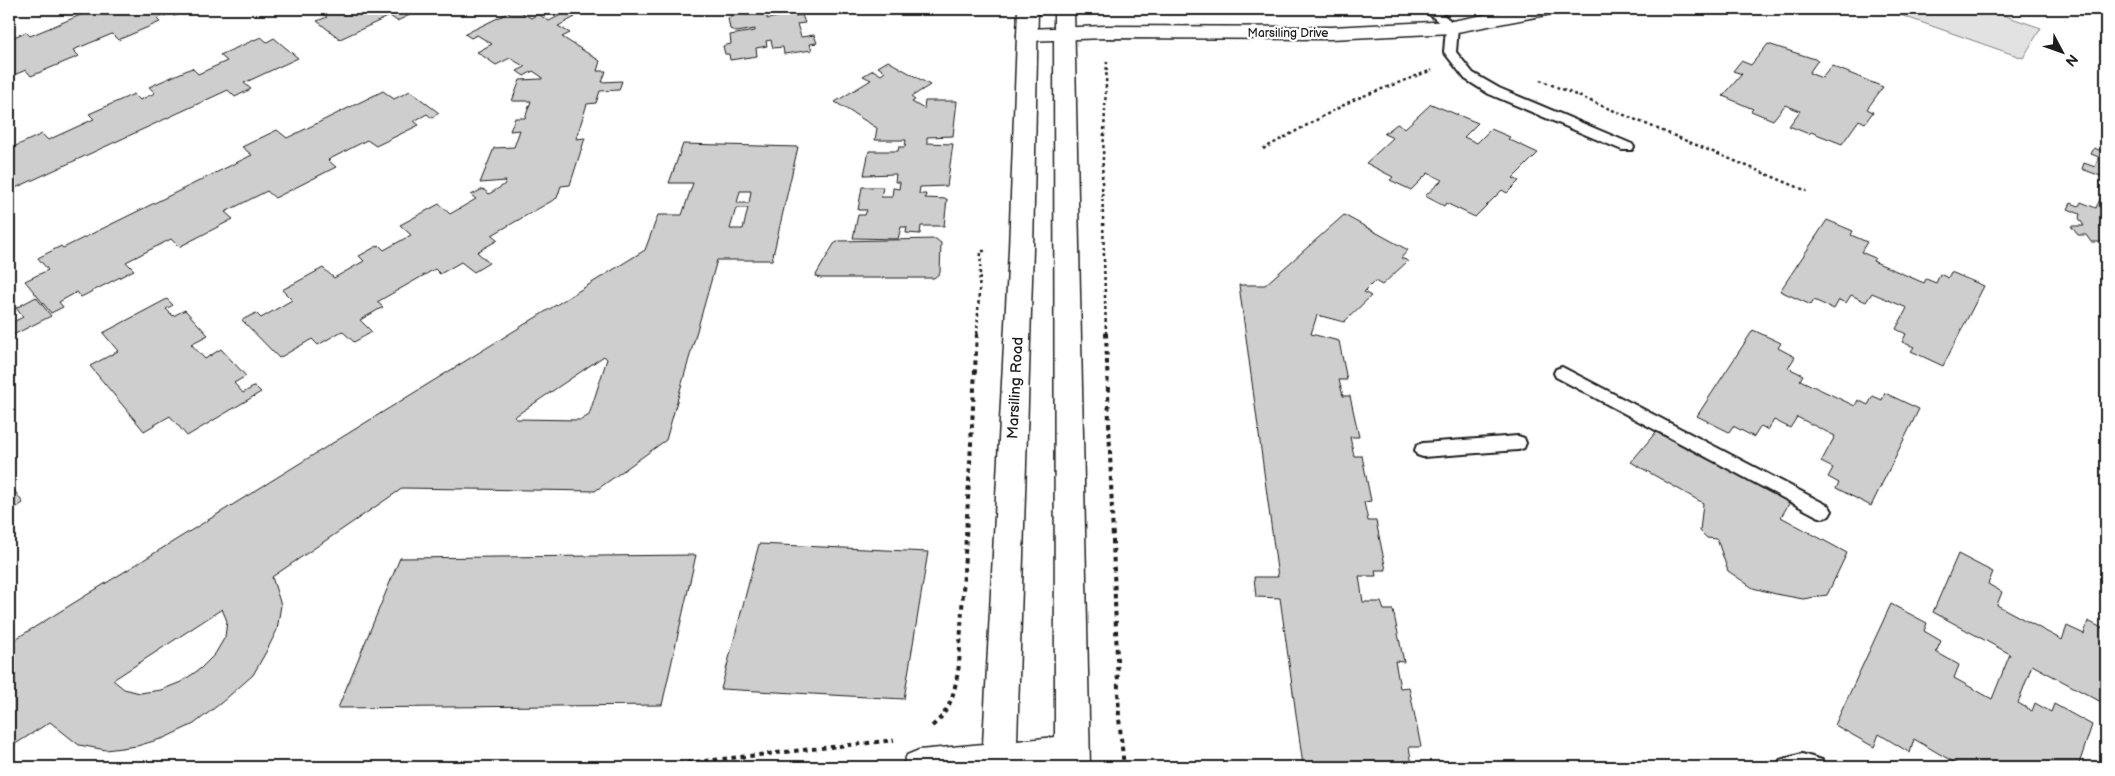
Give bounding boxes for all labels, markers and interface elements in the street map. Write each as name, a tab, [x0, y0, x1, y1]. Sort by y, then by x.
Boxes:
street label: Marsiling Drive	[1248, 26, 1328, 41]
north arrow	[2038, 28, 2088, 78]
text: N	[2062, 51, 2081, 70]
street label: Marsiling Road	[1003, 337, 1028, 439]

